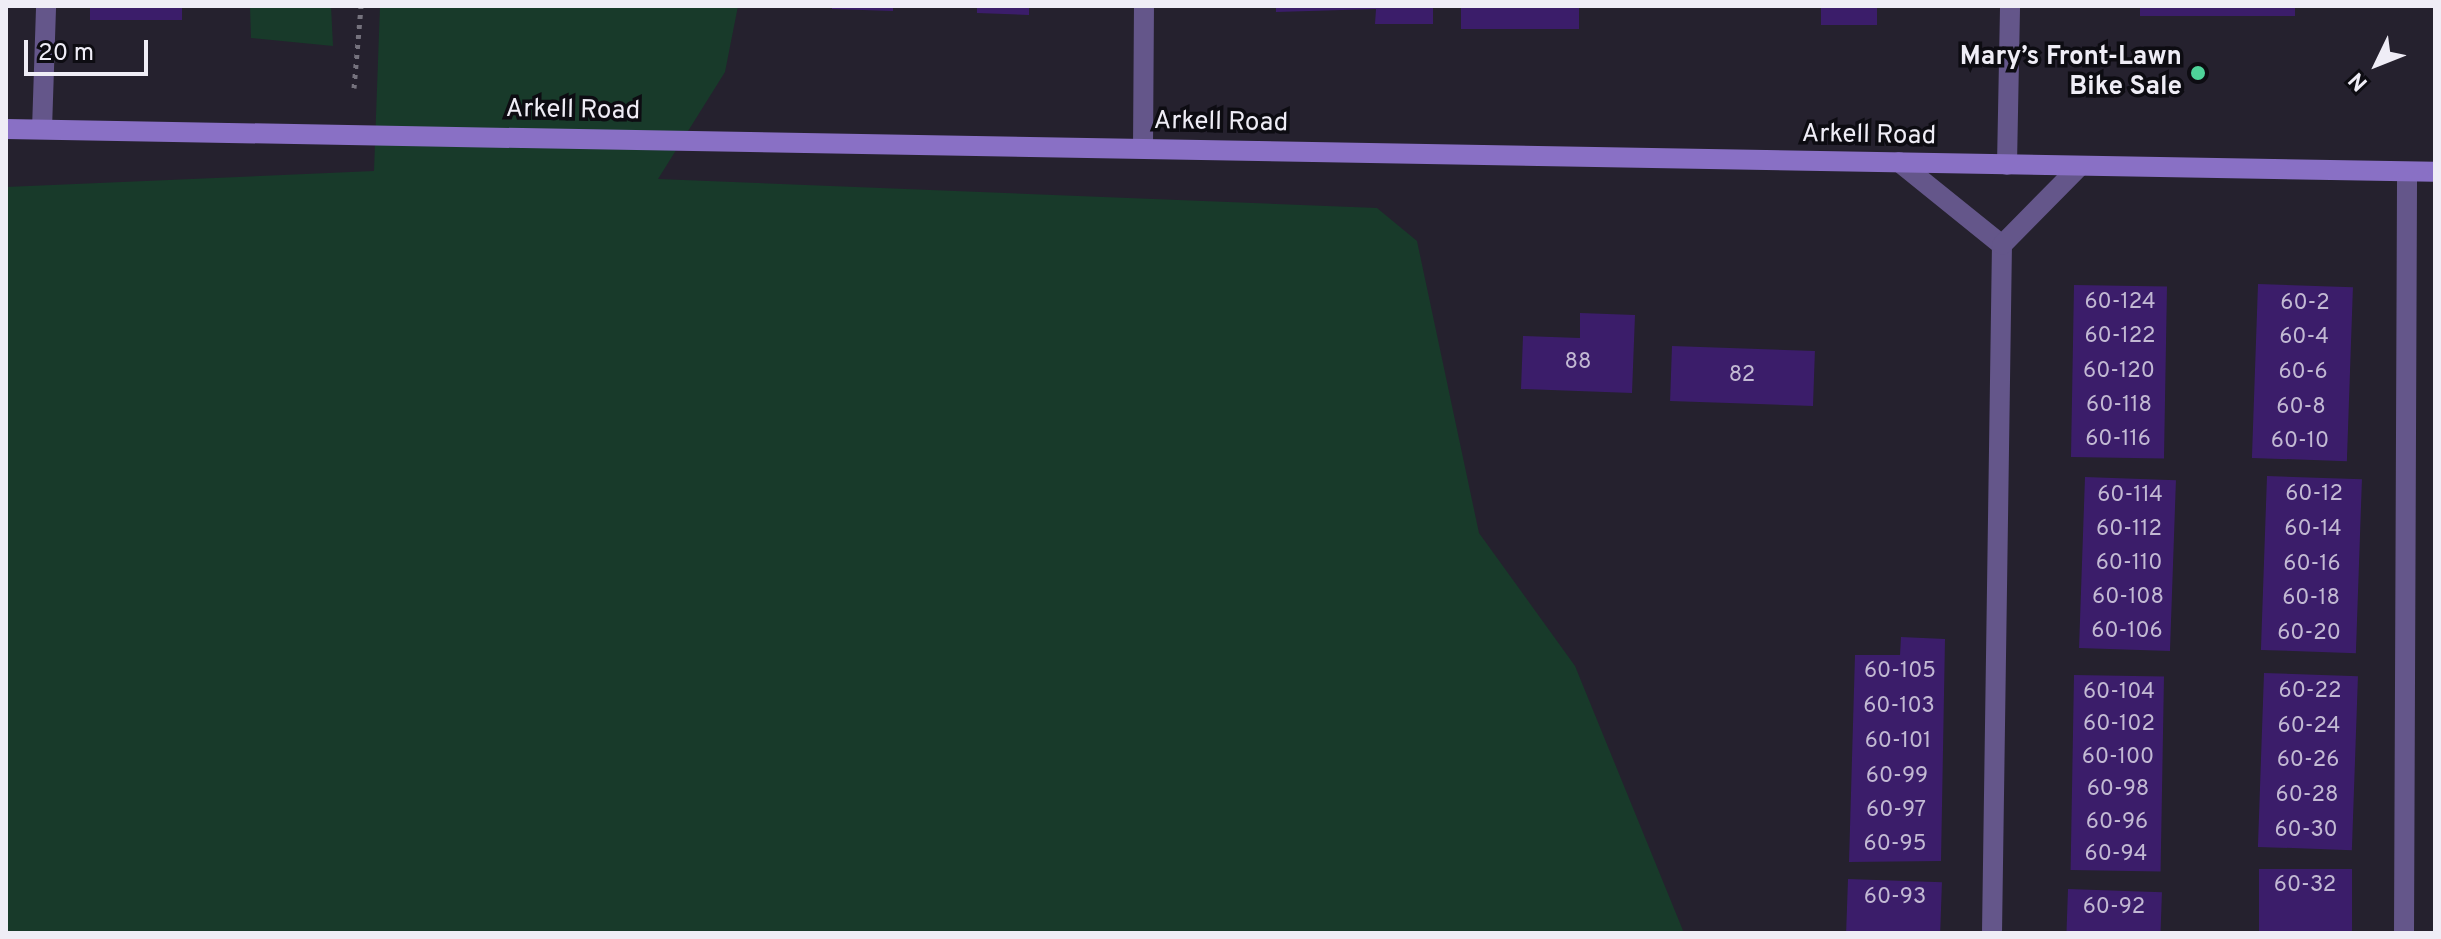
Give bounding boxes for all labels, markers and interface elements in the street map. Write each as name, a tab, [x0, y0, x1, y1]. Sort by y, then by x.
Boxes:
scale bar	[28, 24, 152, 74]
north arrow	[2337, 24, 2417, 104]
text: 20 m	[38, 39, 94, 69]
place label: Mary’s Front-Lawn Bike Sale	[1960, 42, 2182, 104]
marker: Mary’s Front-Lawn Bike Sale	[2189, 64, 2207, 82]
text: N	[2344, 66, 2374, 96]
street label: Arkell Road	[505, 94, 641, 128]
street label: Arkell Road	[1153, 106, 1289, 140]
street label: Arkell Road	[1801, 119, 1937, 153]
house number: 60-124	[2084, 290, 2156, 316]
house number: 60-2	[2280, 291, 2330, 317]
house number: 60-122	[2084, 324, 2156, 350]
house number: 60-4	[2279, 325, 2329, 351]
house number: 88	[1565, 350, 1591, 376]
house number: 60-120	[2083, 359, 2155, 385]
house number: 60-6	[2278, 360, 2328, 386]
house number: 82	[1729, 363, 1755, 389]
house number: 60-118	[2086, 393, 2152, 419]
house number: 60-8	[2276, 395, 2326, 421]
house number: 60-116	[2085, 427, 2151, 453]
house number: 60-10	[2271, 429, 2329, 455]
house number: 60-12	[2285, 482, 2343, 508]
house number: 60-114	[2097, 483, 2163, 509]
house number: 60-112	[2096, 517, 2162, 543]
house number: 60-14	[2284, 517, 2342, 543]
house number: 60-110	[2096, 551, 2162, 577]
house number: 60-16	[2283, 552, 2341, 578]
house number: 60-108	[2092, 585, 2164, 611]
house number: 60-18	[2282, 586, 2340, 612]
house number: 60-106	[2091, 619, 2163, 645]
house number: 60-20	[2277, 621, 2341, 647]
house number: 60-105	[1864, 659, 1936, 685]
house number: 60-22	[2279, 679, 2341, 705]
house number: 60-104	[2083, 680, 2155, 706]
house number: 60-103	[1863, 694, 1935, 720]
house number: 60-102	[2083, 712, 2155, 738]
house number: 60-24	[2278, 714, 2340, 740]
house number: 60-101	[1865, 729, 1931, 755]
house number: 60-100	[2082, 745, 2154, 771]
house number: 60-26	[2277, 748, 2339, 774]
house number: 60-99	[1866, 764, 1928, 790]
house number: 60-98	[2087, 777, 2149, 803]
house number: 60-28	[2276, 783, 2338, 809]
house number: 60-97	[1866, 798, 1926, 824]
house number: 60-96	[2086, 810, 2148, 836]
house number: 60-30	[2274, 818, 2338, 844]
house number: 60-95	[1864, 832, 1926, 858]
house number: 60-94	[2085, 842, 2147, 868]
house number: 60-32	[2274, 873, 2336, 899]
house number: 60-93	[1864, 885, 1926, 911]
house number: 60-92	[2083, 895, 2145, 921]

